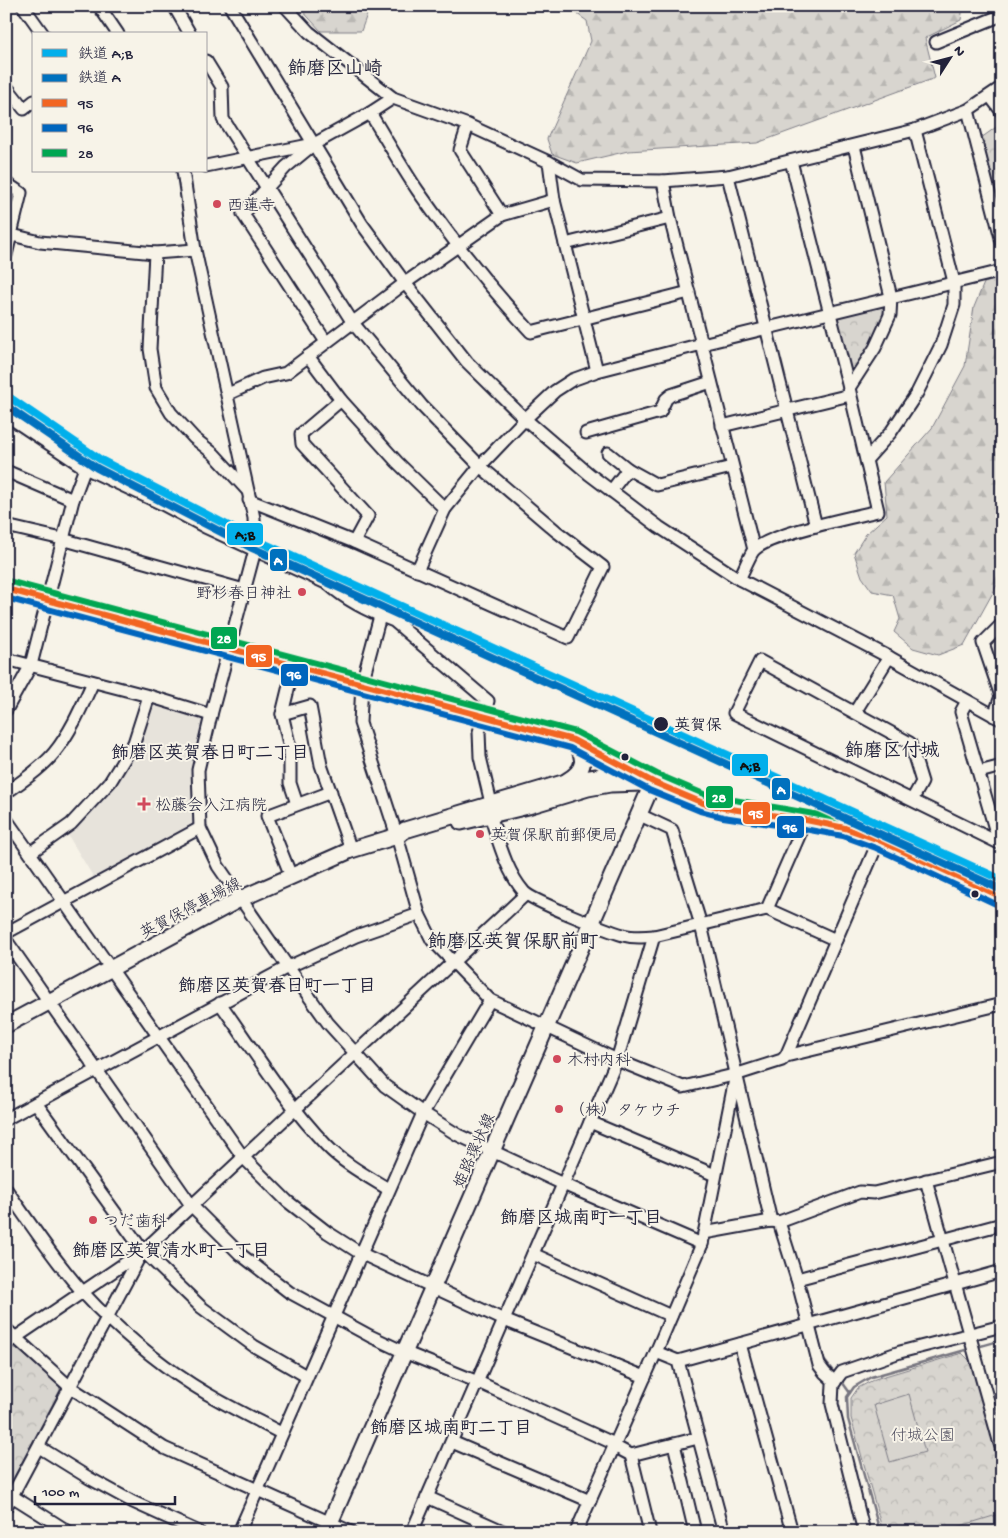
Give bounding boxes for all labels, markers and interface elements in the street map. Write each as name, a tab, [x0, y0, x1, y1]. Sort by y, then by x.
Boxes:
legend	[32, 32, 208, 172]
north arrow	[926, 32, 976, 82]
text: N	[949, 43, 968, 61]
text: 鉄道 A;B	[78, 46, 133, 64]
district label: 飾磨区山崎	[287, 58, 383, 82]
text: 鉄道 A	[78, 70, 122, 88]
text: 95	[77, 96, 94, 114]
text: 96	[77, 120, 94, 138]
text: 28	[78, 146, 94, 164]
place label: 西蓮寺	[227, 197, 275, 217]
marker: 西蓮寺	[211, 198, 223, 210]
line badge: A;B	[226, 522, 264, 546]
text: A;B	[234, 528, 256, 545]
line badge: A	[269, 548, 288, 572]
text: A	[273, 554, 284, 571]
place label: 野杉春日神社	[196, 584, 292, 605]
marker: 野杉春日神社	[296, 586, 308, 598]
line badge: 28	[210, 626, 238, 650]
text: 28	[217, 632, 232, 649]
line badge: 95	[245, 644, 273, 668]
text: 95	[251, 650, 267, 667]
line badge: 96	[280, 663, 309, 687]
text: 96	[286, 668, 302, 685]
marker: 英賀保	[652, 715, 670, 733]
place label: 英賀保	[674, 716, 722, 737]
district label: 飾磨区付城	[844, 740, 940, 764]
district label: 飾磨区英賀春日町二丁目	[111, 743, 309, 765]
unlabelled marker	[620, 752, 630, 762]
line badge: A;B	[731, 753, 769, 777]
text: A;B	[739, 759, 761, 776]
line badge: A	[771, 777, 791, 801]
text: A	[776, 783, 787, 800]
line badge: 28	[705, 785, 734, 809]
text: 28	[712, 791, 727, 808]
place label: 松藤会入江病院	[155, 796, 267, 817]
marker: 松藤会入江病院	[137, 797, 151, 811]
line badge: 95	[742, 801, 771, 825]
text: 95	[748, 807, 764, 824]
line badge: 96	[776, 815, 805, 839]
text: 96	[782, 821, 798, 838]
place label: 英賀保駅前郵便局	[490, 826, 618, 847]
marker: 英賀保駅前郵便局	[474, 828, 486, 840]
street label: 英賀保停車場線	[137, 874, 246, 945]
unlabelled marker	[970, 889, 980, 899]
district label: 飾磨区英賀保駅前町	[427, 931, 599, 955]
district label: 飾磨区英賀春日町一丁目	[178, 976, 376, 998]
place label: 木村内科	[567, 1051, 631, 1072]
marker: 木村内科	[551, 1053, 563, 1065]
place label: （株）タケウチ	[569, 1101, 681, 1122]
marker: （株）タケウチ	[553, 1103, 565, 1115]
street label: 姫路環状線	[449, 1110, 501, 1192]
district label: 飾磨区城南町一丁目	[500, 1208, 662, 1230]
place label: つだ歯科	[103, 1213, 167, 1233]
marker: つだ歯科	[87, 1214, 99, 1226]
district label: 飾磨区英賀清水町一丁目	[72, 1241, 270, 1263]
district label: 飾磨区城南町二丁目	[370, 1418, 532, 1440]
park label: 付城公園	[891, 1427, 955, 1447]
scale bar	[35, 1473, 175, 1505]
text: 100 m	[41, 1484, 80, 1502]

